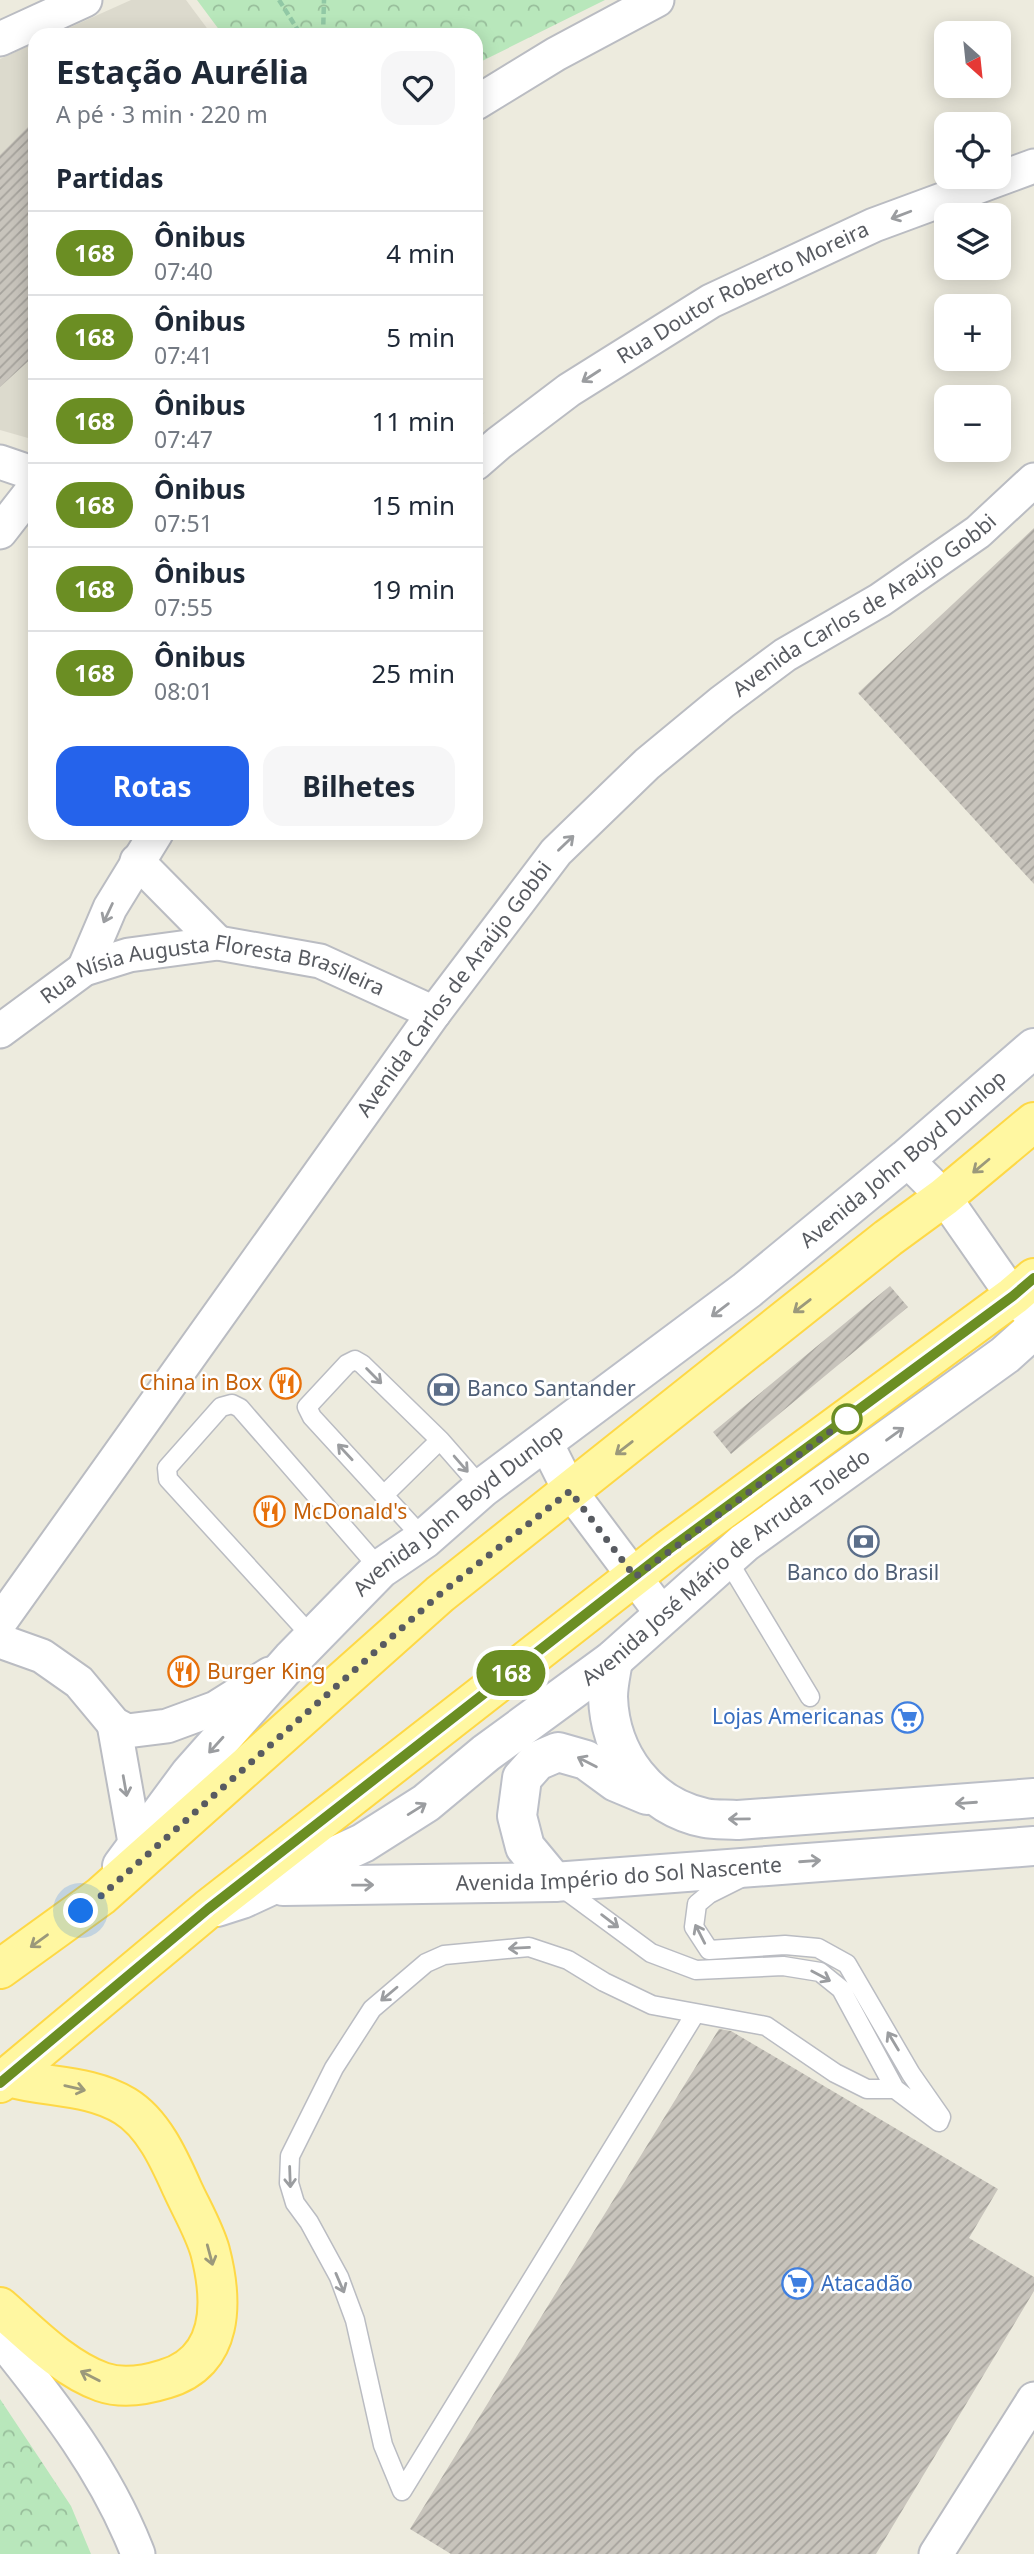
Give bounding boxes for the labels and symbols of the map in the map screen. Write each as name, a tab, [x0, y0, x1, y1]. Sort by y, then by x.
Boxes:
north arrow	[934, 21, 1012, 98]
one-way arrow	[891, 209, 912, 222]
street label: Rua Doutor Roberto Moreira	[611, 214, 873, 370]
one-way arrow	[582, 369, 601, 383]
street label: Avenida Carlos de Araújo Gobbi	[726, 507, 1002, 703]
one-way arrow	[557, 835, 574, 852]
street label: Avenida Carlos de Araújo Gobbi	[349, 855, 557, 1122]
one-way arrow	[101, 901, 114, 923]
text: Rua Nísia Augusta Floresta Brasileira	[34, 928, 389, 1010]
street label: Rua Nísia Augusta Floresta Brasileira	[34, 980, 396, 1018]
street label: Avenida John Boyd Dunlop	[794, 1063, 1012, 1254]
one-way arrow	[973, 1158, 991, 1174]
one-way arrow	[794, 1298, 812, 1314]
one-way arrow	[710, 1302, 729, 1317]
restaurant icon: China in Box	[268, 1366, 302, 1400]
one-way arrow	[365, 1367, 382, 1384]
place label: China in Box	[139, 1368, 262, 1396]
bank icon: Banco Santander	[427, 1372, 461, 1406]
place label: Banco Santander	[467, 1374, 636, 1402]
unlabelled marker	[832, 1404, 862, 1434]
street label: Avenida John Boyd Dunlop	[346, 1417, 569, 1602]
one-way arrow	[886, 1427, 905, 1442]
one-way arrow	[616, 1440, 634, 1455]
street label: Avenida José Mário de Arruda Toledo	[575, 1442, 875, 1691]
one-way arrow	[336, 1443, 353, 1460]
one-way arrow	[453, 1455, 469, 1473]
restaurant icon: McDonald's	[253, 1495, 287, 1529]
place label: McDonald's	[293, 1497, 407, 1525]
bank icon: Banco do Brasil	[846, 1524, 880, 1558]
place label: Banco do Brasil	[787, 1558, 939, 1586]
line badge: 168	[471, 1650, 551, 1696]
restaurant icon: Burger King	[167, 1655, 201, 1689]
place label: Burger King	[207, 1657, 325, 1685]
supermarket icon: Lojas Americanas	[890, 1700, 924, 1734]
place label: Lojas Americanas	[712, 1702, 884, 1730]
one-way arrow	[207, 1736, 224, 1753]
one-way arrow	[577, 1755, 597, 1769]
one-way arrow	[119, 1774, 132, 1797]
one-way arrow	[955, 1797, 978, 1810]
one-way arrow	[407, 1802, 426, 1817]
one-way arrow	[728, 1812, 751, 1826]
street label: Avenida Império do Sol Nascente	[455, 1850, 783, 1896]
one-way arrow	[798, 1855, 821, 1868]
one-way arrow	[351, 1878, 374, 1891]
your location	[63, 1893, 98, 1928]
one-way arrow	[600, 1914, 618, 1929]
one-way arrow	[692, 1924, 706, 1944]
one-way arrow	[30, 1934, 49, 1949]
one-way arrow	[508, 1942, 531, 1955]
one-way arrow	[811, 1969, 831, 1983]
one-way arrow	[381, 1986, 399, 2002]
one-way arrow	[886, 2032, 900, 2052]
one-way arrow	[63, 2082, 86, 2095]
one-way arrow	[283, 2165, 297, 2188]
one-way arrow	[204, 2243, 217, 2266]
supermarket icon: Atacadão	[781, 2267, 815, 2301]
place label: Atacadão	[821, 2269, 913, 2297]
one-way arrow	[335, 2271, 348, 2293]
one-way arrow	[80, 2369, 101, 2382]

